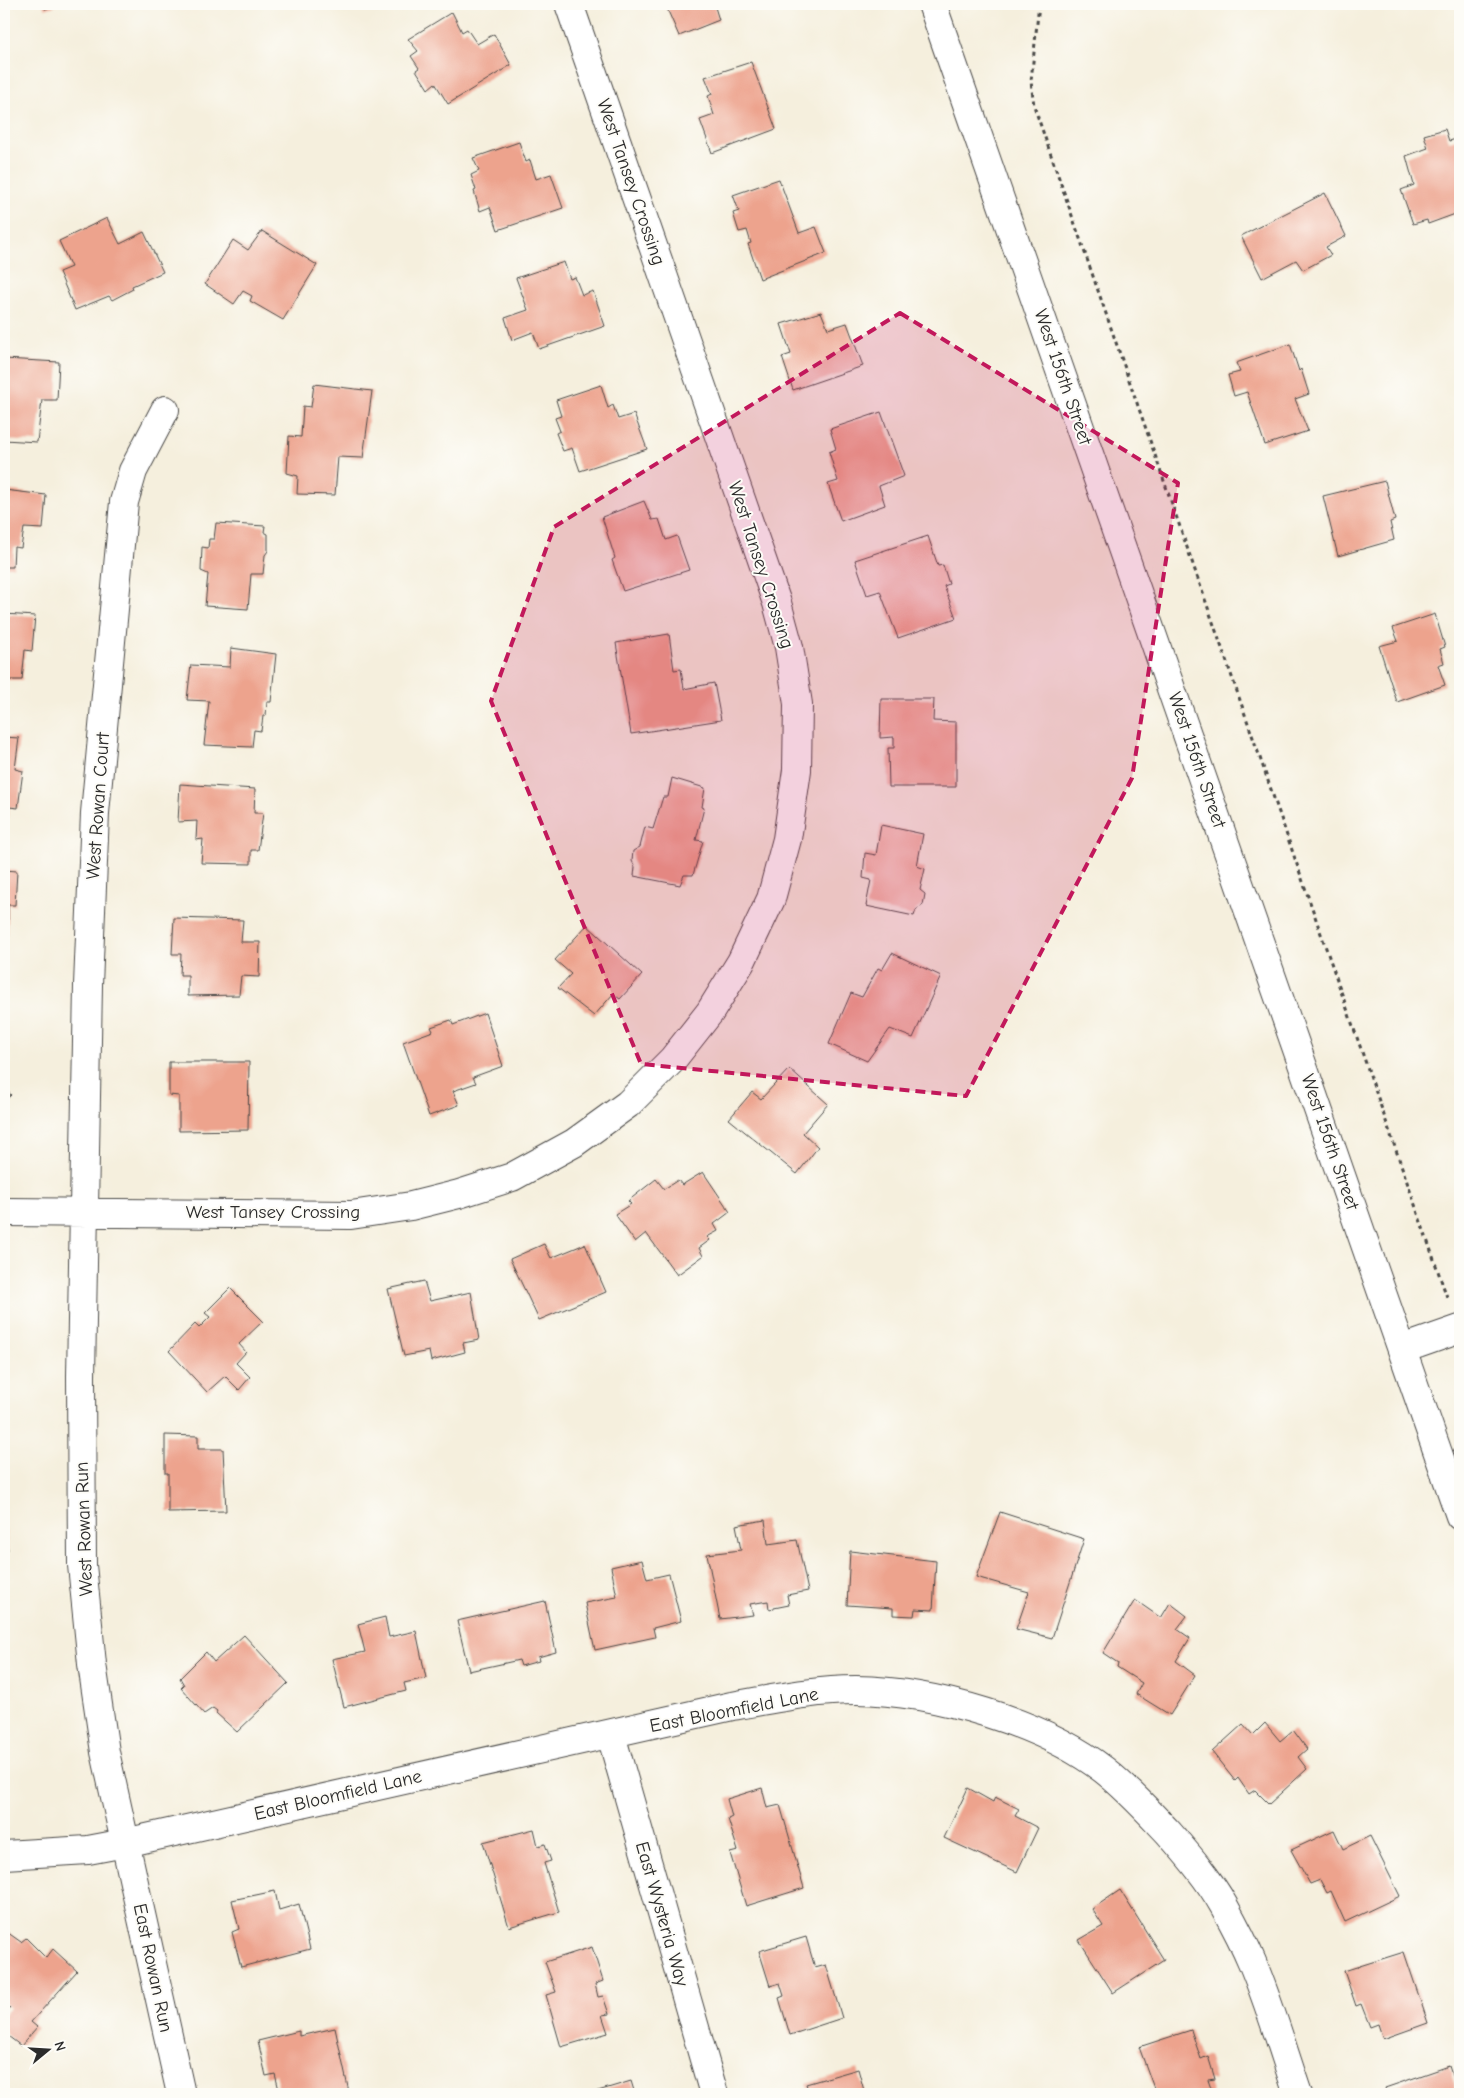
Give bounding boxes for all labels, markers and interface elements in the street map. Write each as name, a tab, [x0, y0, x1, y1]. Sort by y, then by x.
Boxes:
street label: West Tansey Crossing	[592, 96, 670, 268]
street label: West 156th Street	[1029, 306, 1097, 448]
street label: West Tansey Crossing	[724, 479, 798, 651]
street label: West 156th Street	[1163, 689, 1231, 831]
street label: West Rowan Court	[82, 731, 114, 880]
street label: West 156th Street	[1296, 1071, 1364, 1213]
street label: West Tansey Crossing	[186, 1201, 360, 1223]
street label: West Rowan Run	[71, 1461, 97, 1597]
street label: East Bloomfield Lane	[648, 1683, 820, 1737]
street label: East Bloomfield Lane	[252, 1765, 424, 1825]
street label: East Wysteria Way	[631, 1839, 693, 1989]
street label: East Rowan Run	[129, 1902, 177, 2034]
north arrow	[22, 2026, 72, 2076]
text: N	[50, 2039, 69, 2053]

